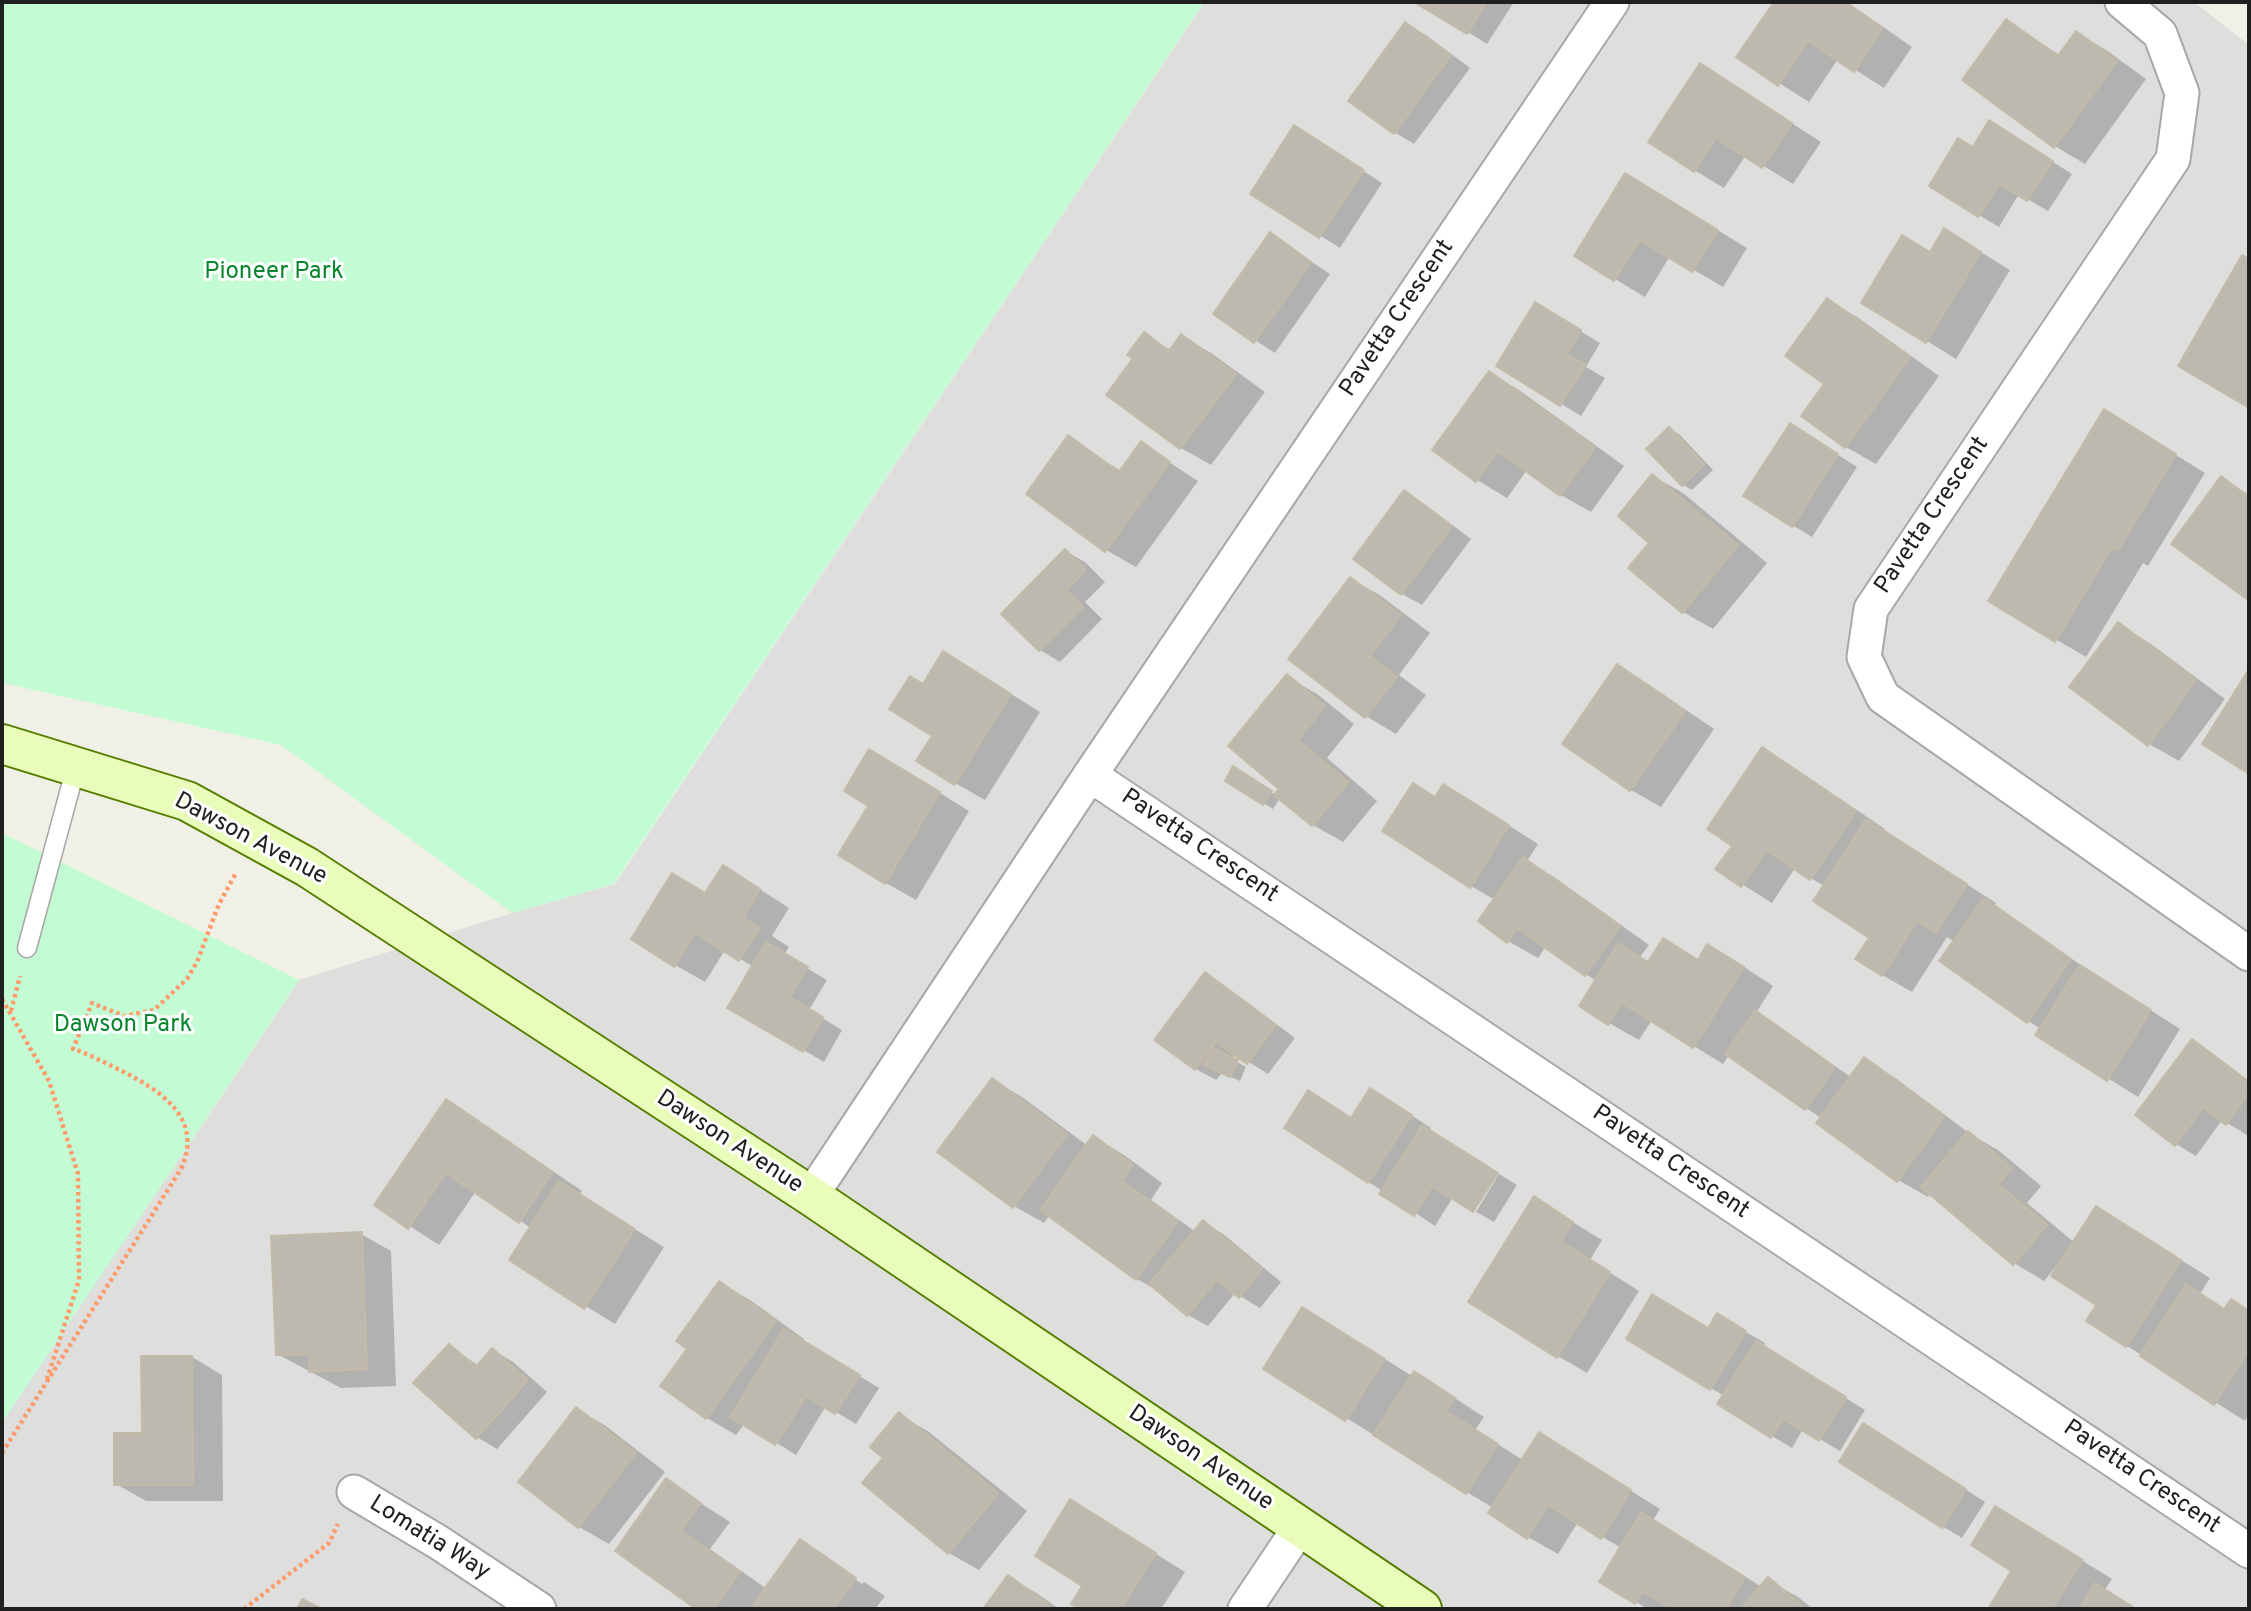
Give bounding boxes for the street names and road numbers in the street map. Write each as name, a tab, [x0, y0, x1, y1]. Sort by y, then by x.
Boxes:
street label: Pavetta Crescent	[1335, 235, 1461, 403]
street label: Pavetta Crescent	[1870, 432, 1996, 600]
street label: Pavetta Crescent	[1115, 784, 1283, 910]
street label: Dawson Avenue	[169, 788, 331, 892]
street label: Dawson Avenue	[650, 1085, 808, 1201]
street label: Pavetta Crescent	[1586, 1100, 1754, 1226]
street label: Dawson Avenue	[1122, 1400, 1278, 1518]
street label: Pavetta Crescent	[2057, 1415, 2225, 1541]
street label: Lomatia Way	[363, 1490, 495, 1588]

